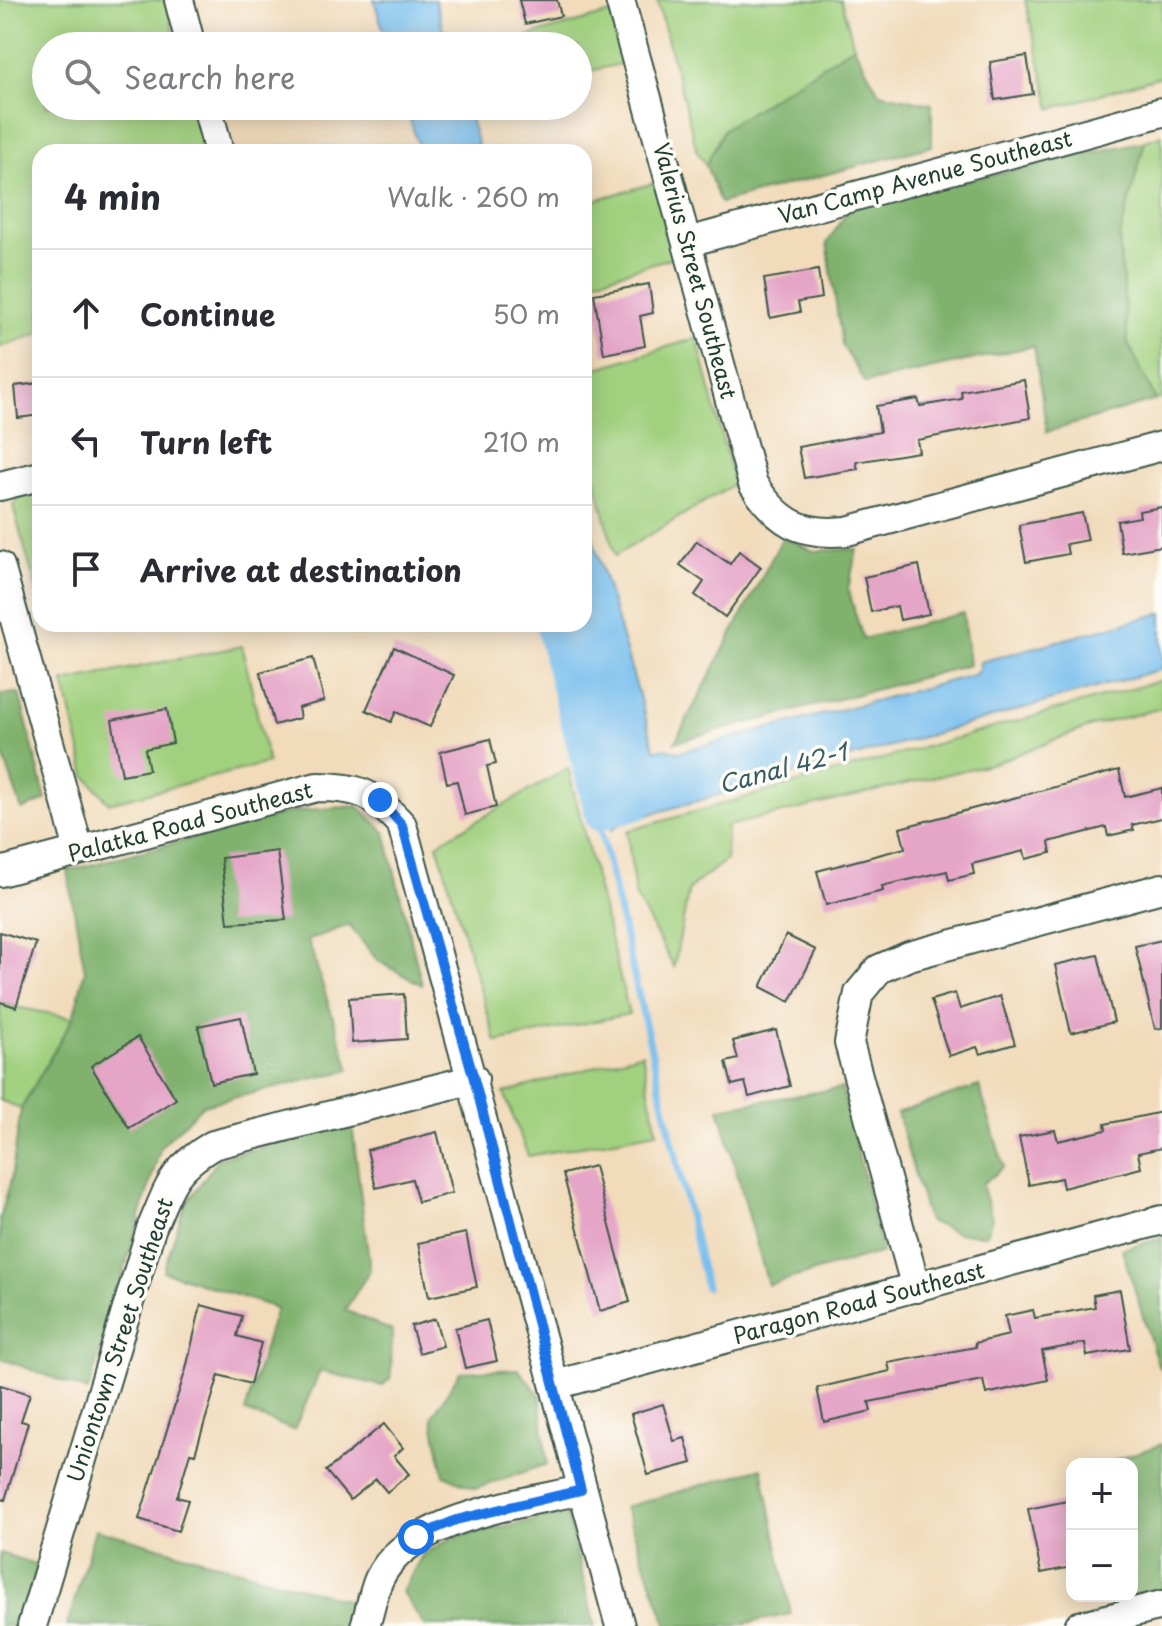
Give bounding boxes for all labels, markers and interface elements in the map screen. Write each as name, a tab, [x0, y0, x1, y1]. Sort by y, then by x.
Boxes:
search box	[32, 32, 592, 120]
icon: search	[60, 54, 104, 98]
text: Search here	[124, 54, 296, 99]
street label: Van Camp Avenue Southeast	[774, 120, 1075, 231]
street label: Valerius Street Southeast	[646, 139, 747, 403]
text: 4 min	[64, 170, 161, 222]
text: Walk · 260 m	[387, 177, 560, 216]
icon: ahead	[64, 291, 108, 335]
text: Continue	[140, 291, 275, 336]
text: 50 m	[493, 294, 560, 333]
icon: left	[64, 419, 108, 463]
text: Turn left	[140, 419, 272, 464]
text: 210 m	[483, 422, 560, 461]
icon: arrive	[64, 547, 108, 591]
text: Arrive at destination	[140, 547, 462, 592]
water label: Canal 42-1	[714, 732, 854, 801]
street label: Palatka Road Southeast	[63, 772, 316, 869]
route end	[362, 782, 398, 818]
street label: Uniontown Street Southeast	[57, 1193, 180, 1486]
street label: Paragon Road Southeast	[729, 1252, 988, 1351]
map controls	[1066, 1458, 1138, 1602]
button: +	[1066, 1458, 1138, 1530]
route start	[398, 1519, 434, 1555]
button: −	[1066, 1530, 1138, 1602]

